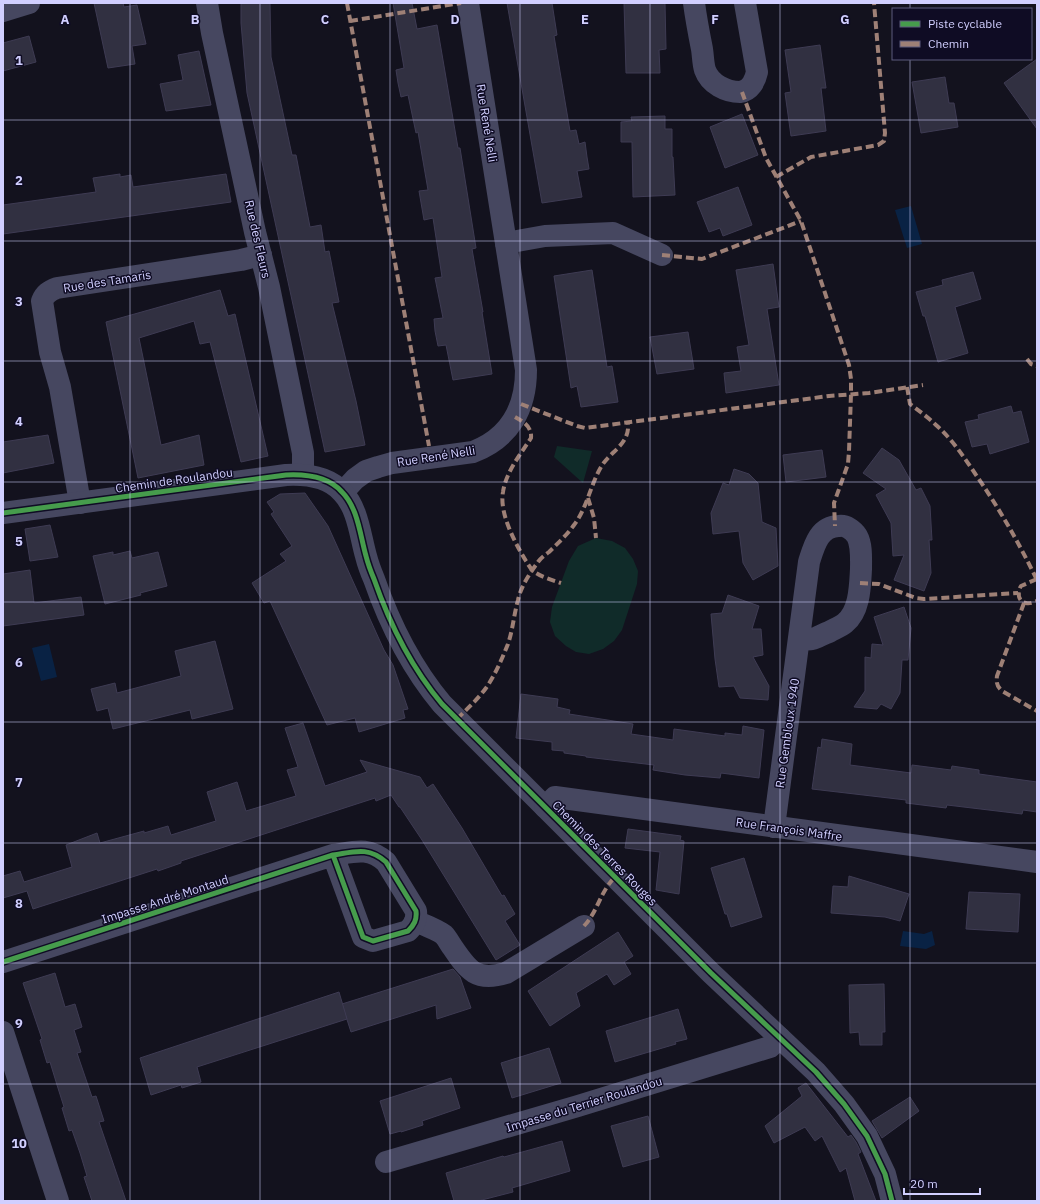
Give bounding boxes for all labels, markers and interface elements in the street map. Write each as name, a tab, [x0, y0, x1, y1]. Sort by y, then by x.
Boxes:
legend	[892, 8, 1032, 60]
text: A	[61, 11, 70, 28]
text: B	[191, 11, 200, 28]
text: C	[321, 11, 330, 28]
text: D	[450, 11, 460, 28]
text: E	[581, 11, 589, 28]
text: F	[711, 11, 719, 28]
text: G	[840, 11, 850, 28]
text: Piste cyclable	[928, 16, 1003, 31]
text: Chemin	[928, 36, 969, 51]
text: 1	[15, 52, 23, 69]
street label: Rue René Nelli	[473, 83, 501, 163]
text: 2	[15, 172, 23, 189]
street label: Rue des Fleurs	[242, 198, 274, 280]
street label: Rue des Tamaris	[62, 267, 152, 295]
text: 3	[15, 293, 23, 310]
text: 4	[15, 413, 23, 430]
street label: Rue René Nelli	[396, 442, 476, 470]
street label: Chemin de Roulandou	[114, 464, 234, 496]
text: 5	[15, 533, 23, 550]
text: 6	[15, 654, 23, 671]
street label: Rue Gembloux 1940	[772, 677, 802, 789]
text: 7	[15, 774, 23, 791]
street label: Chemin des Terres Rouges	[549, 797, 661, 909]
street label: Rue François Maffre	[735, 814, 844, 844]
street label: Impasse André Montaud	[100, 871, 230, 927]
text: 8	[15, 895, 23, 912]
text: 9	[15, 1015, 23, 1032]
street label: Impasse du Terrier Roulandou	[504, 1073, 664, 1135]
text: 10	[11, 1135, 27, 1152]
scale bar	[904, 1170, 980, 1196]
text: 20 m	[910, 1176, 938, 1191]

